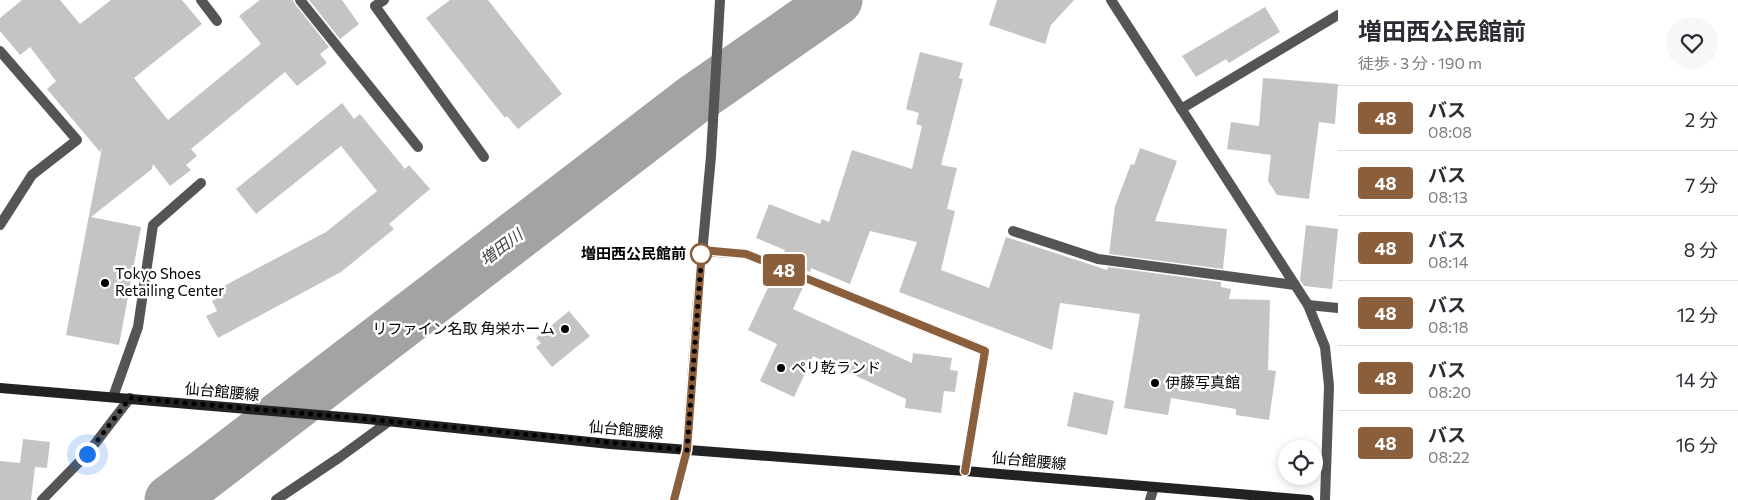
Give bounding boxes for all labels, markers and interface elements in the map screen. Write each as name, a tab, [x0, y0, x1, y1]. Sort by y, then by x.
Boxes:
text: 増田西公民館前	[1358, 16, 1526, 45]
button: heart	[1666, 17, 1718, 69]
text: 徒歩 · 3 分 · 190 m	[1358, 53, 1482, 72]
text: バス	[1428, 98, 1466, 121]
text: 48	[1374, 107, 1397, 129]
text: 2 分	[1685, 108, 1718, 131]
text: 08:08	[1428, 122, 1472, 141]
text: バス	[1428, 163, 1466, 186]
text: 48	[1374, 172, 1397, 194]
text: 7 分	[1685, 173, 1718, 196]
text: 08:13	[1428, 187, 1468, 206]
water label: 増田川	[476, 223, 527, 269]
text: バス	[1428, 228, 1466, 251]
text: 48	[1374, 237, 1397, 259]
text: 8 分	[1684, 238, 1718, 261]
marker: 増田西公民館前	[690, 243, 712, 265]
place label: 増田西公民館前	[581, 244, 686, 262]
text: 08:14	[1428, 252, 1468, 271]
line badge: 48	[762, 254, 806, 286]
text: 48	[773, 259, 795, 281]
place label: Tokyo Shoes Retailing Center	[115, 264, 224, 299]
marker: Tokyo Shoes Retailing Center	[99, 277, 111, 289]
text: バス	[1428, 293, 1466, 316]
text: 48	[1374, 302, 1397, 324]
text: 12 分	[1677, 303, 1718, 326]
text: 08:18	[1428, 317, 1468, 336]
place label: リファイン名取 角栄ホーム	[373, 319, 555, 337]
marker: リファイン名取 角栄ホーム	[559, 323, 571, 335]
place label: ペリ乾ランド	[791, 358, 881, 376]
text: バス	[1428, 358, 1466, 381]
marker: ペリ乾ランド	[775, 362, 787, 374]
text: 48	[1374, 367, 1397, 389]
text: 14 分	[1676, 368, 1718, 391]
place label: 伊藤写真館	[1165, 373, 1240, 391]
marker: 伊藤写真館	[1149, 377, 1161, 389]
street label: 仙台館腰線	[184, 379, 260, 403]
text: 08:20	[1428, 382, 1471, 401]
street label: 仙台館腰線	[588, 417, 664, 441]
text: バス	[1428, 423, 1466, 446]
text: 48	[1374, 432, 1397, 454]
text: 16 分	[1676, 433, 1718, 456]
map controls	[1278, 440, 1323, 485]
button: locate	[1278, 440, 1323, 485]
your location	[75, 442, 100, 467]
text: 08:22	[1428, 447, 1470, 466]
street label: 仙台館腰線	[991, 448, 1067, 472]

